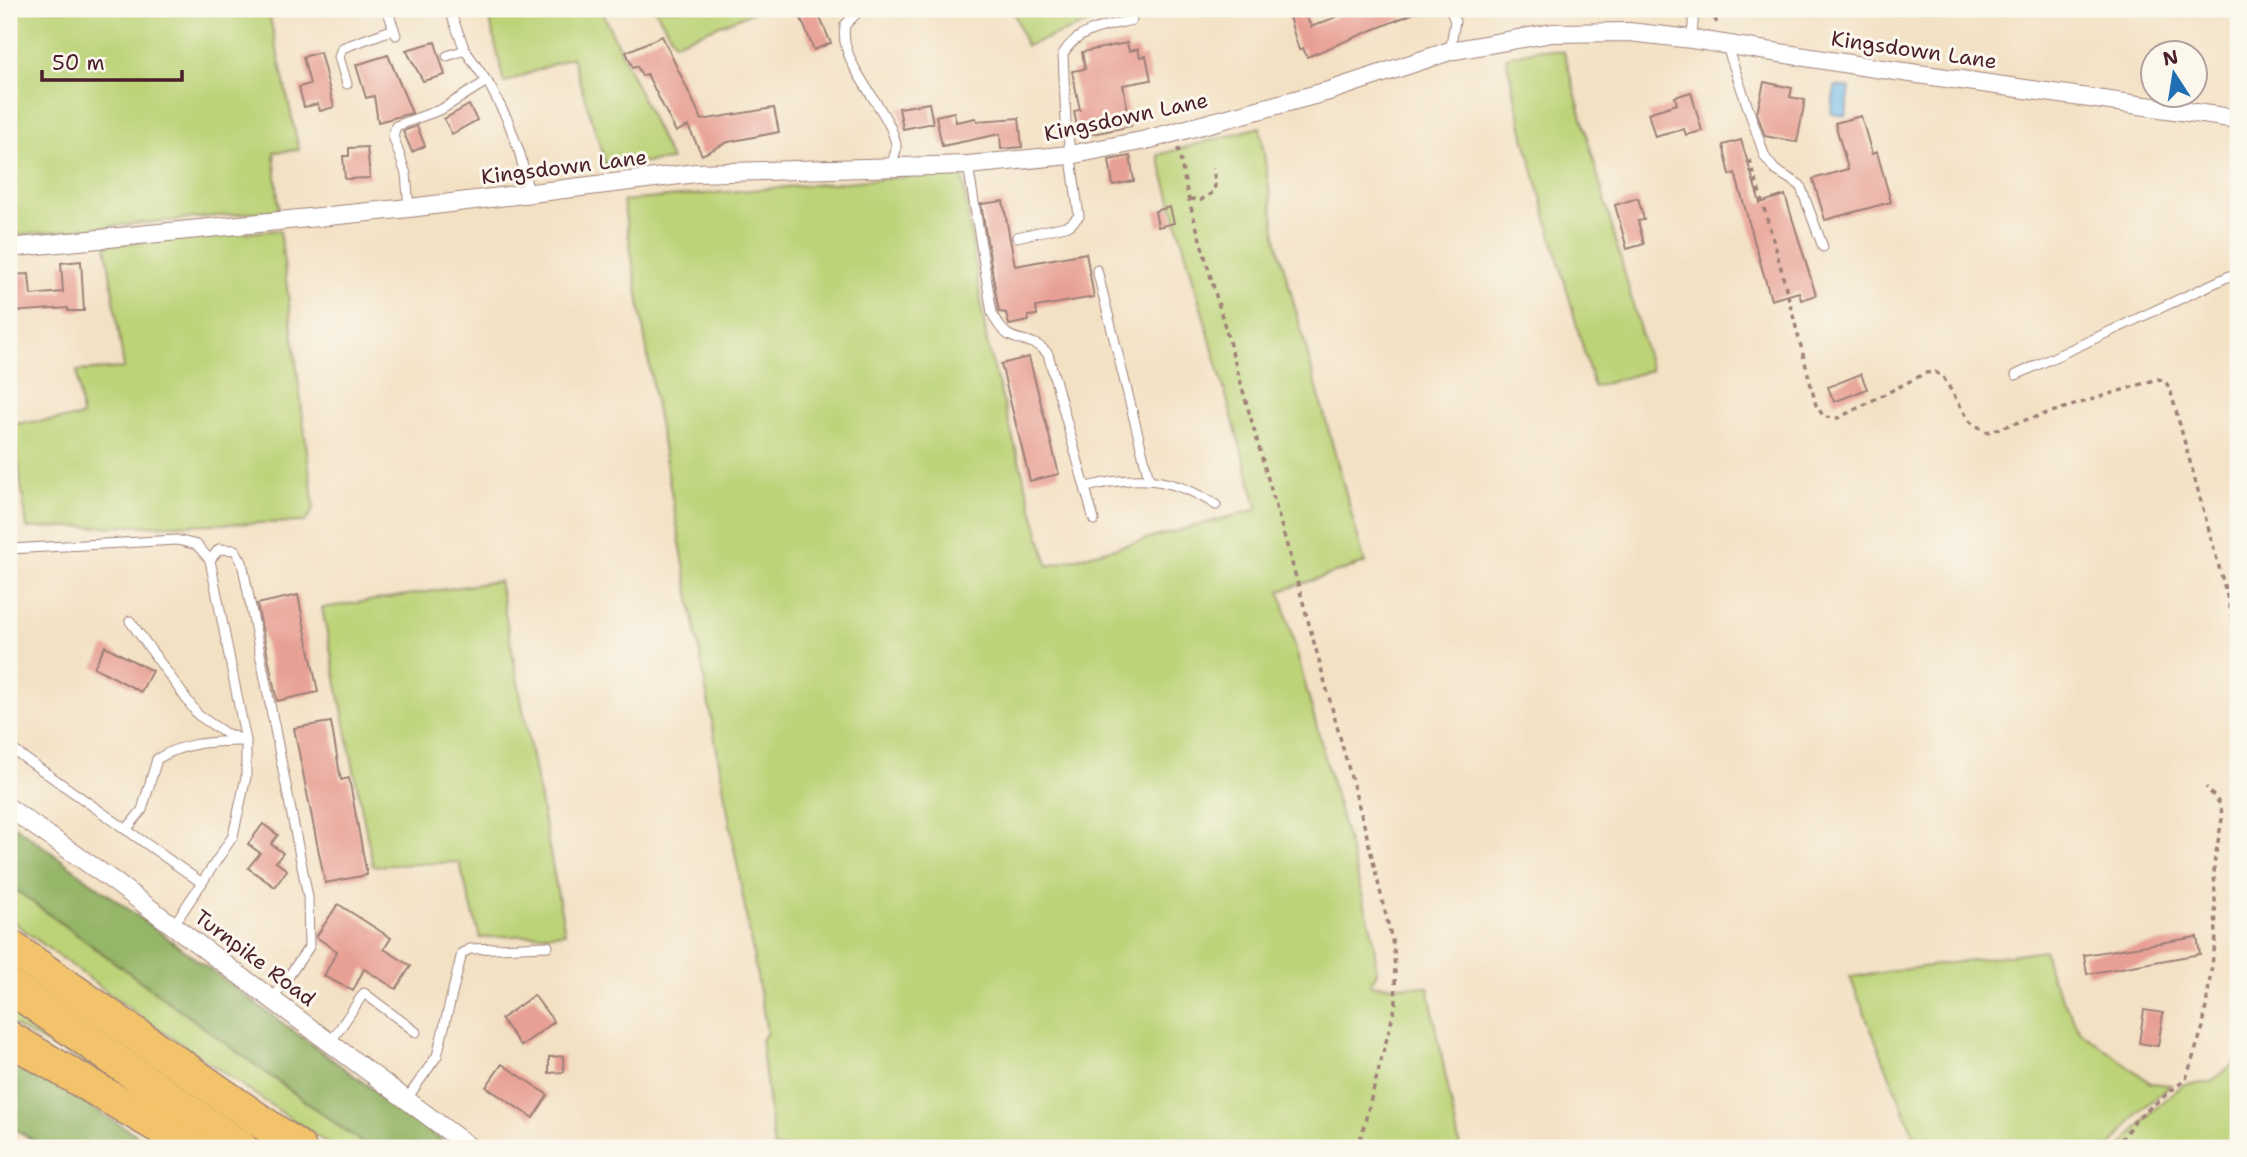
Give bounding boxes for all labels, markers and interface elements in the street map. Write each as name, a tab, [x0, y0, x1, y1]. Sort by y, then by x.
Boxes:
street label: Kingsdown Lane	[1829, 25, 1999, 75]
scale bar	[42, 38, 182, 82]
north arrow	[2138, 38, 2208, 108]
text: N	[2161, 44, 2181, 72]
text: 50 m	[52, 49, 105, 77]
street label: Kingsdown Lane	[1041, 86, 1211, 148]
street label: Kingsdown Lane	[479, 143, 649, 191]
street label: Turnpike Road	[189, 903, 321, 1013]

